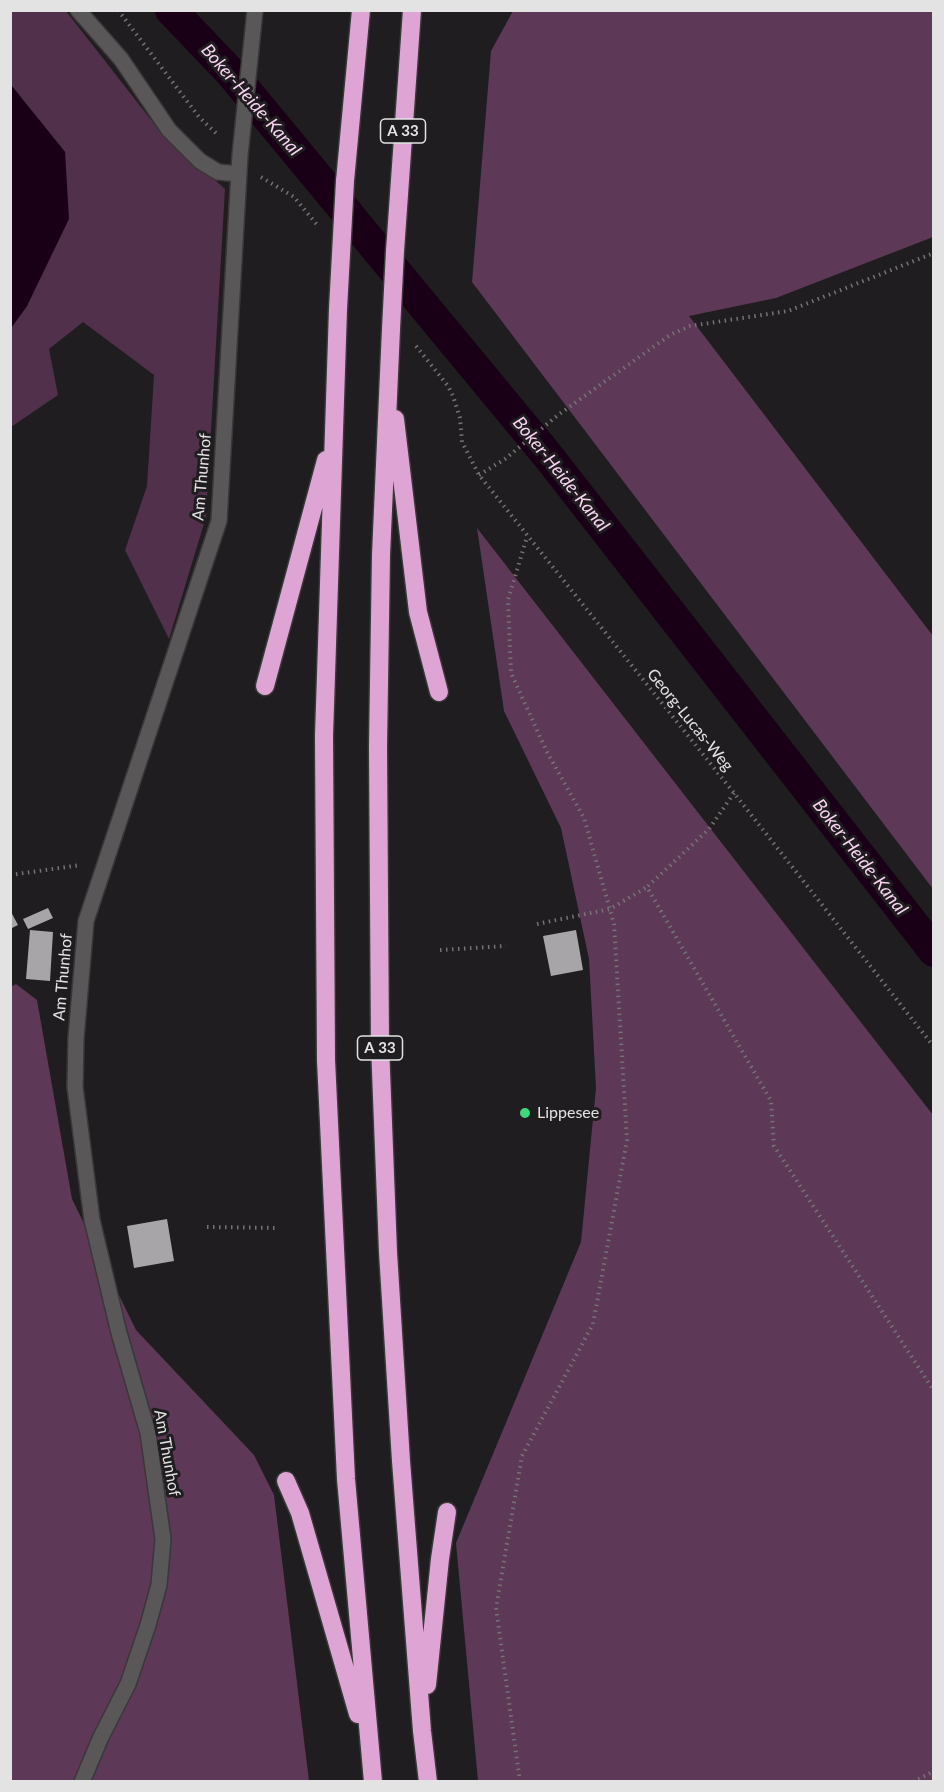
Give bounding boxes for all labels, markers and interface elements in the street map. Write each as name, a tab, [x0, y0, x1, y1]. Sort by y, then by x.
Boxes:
water label: Boker-Heide-Kanal	[197, 40, 305, 160]
road number: A 33	[380, 119, 426, 143]
water label: Boker-Heide-Kanal	[508, 412, 614, 536]
street label: Am Thunhof	[189, 433, 215, 521]
street label: Georg-Lucas-Weg	[643, 665, 737, 775]
water label: Boker-Heide-Kanal	[808, 795, 912, 919]
street label: Am Thunhof	[50, 933, 76, 1021]
road number: A 33	[358, 1036, 403, 1060]
place label: Lippesee	[537, 1103, 599, 1123]
marker: Lippesee	[518, 1106, 532, 1120]
street label: Am Thunhof	[150, 1408, 184, 1498]

